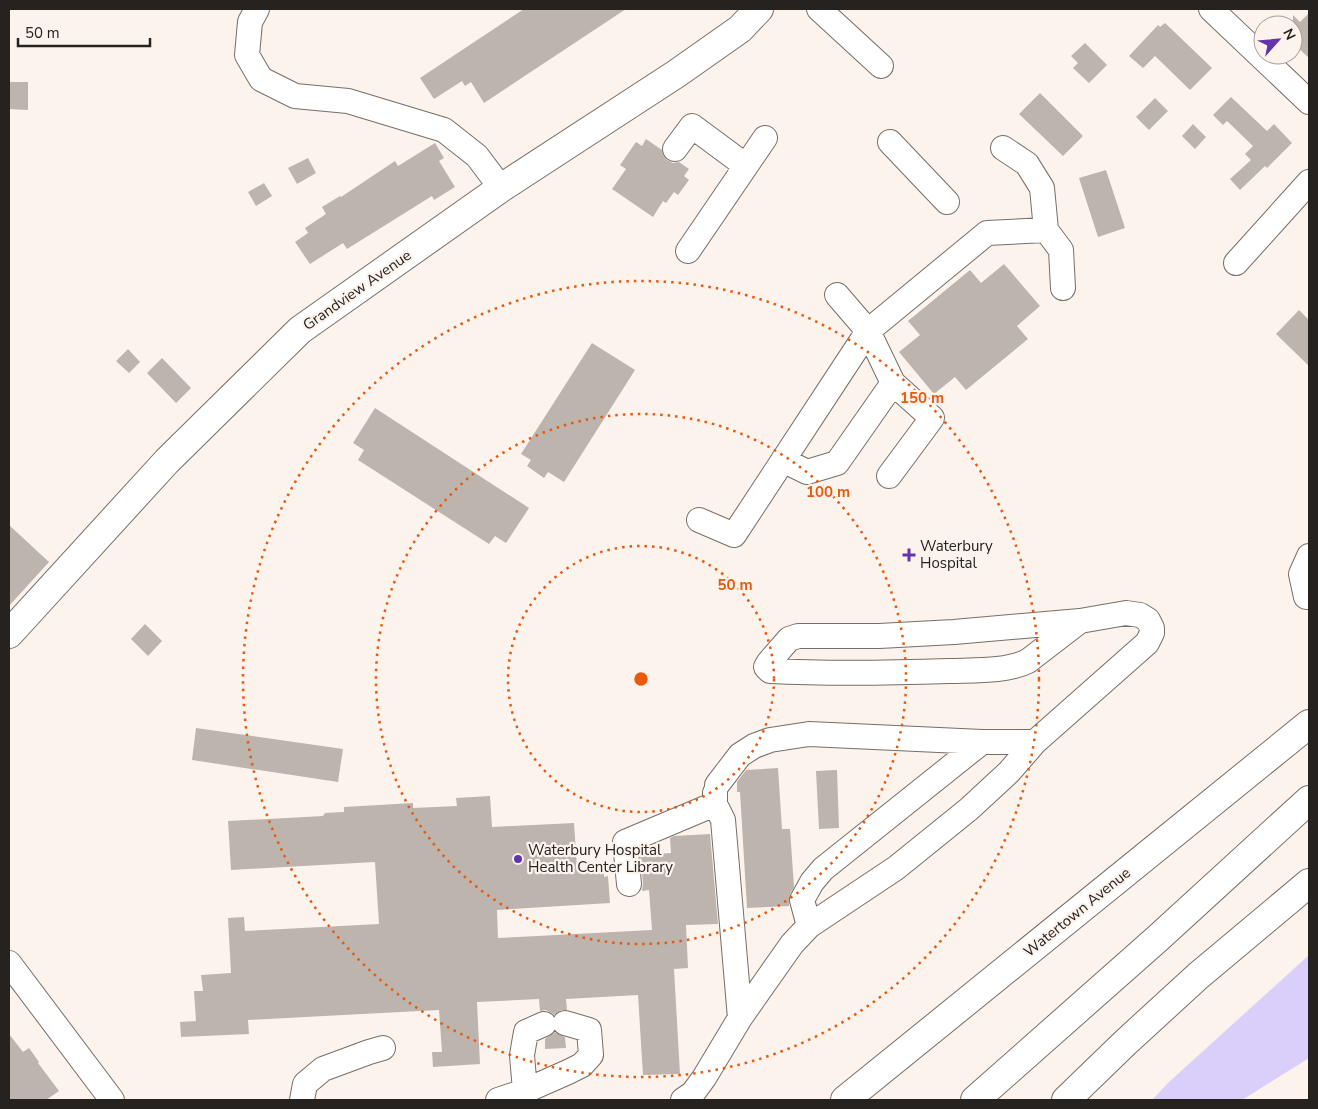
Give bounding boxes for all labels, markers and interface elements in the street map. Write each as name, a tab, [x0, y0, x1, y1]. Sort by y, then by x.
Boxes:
scale bar	[18, 15, 150, 47]
north arrow	[1253, 15, 1303, 65]
text: 50 m	[25, 23, 60, 43]
text: N	[1278, 25, 1300, 43]
street label: Grandview Avenue	[299, 245, 415, 335]
text: 150 m	[900, 388, 944, 408]
text: 100 m	[806, 482, 850, 502]
place label: Waterbury Hospital	[920, 536, 993, 573]
marker: Waterbury Hospital	[902, 548, 916, 562]
text: 50 m	[717, 575, 753, 595]
centre of rings	[632, 670, 650, 688]
place label: Waterbury Hospital Health Center Library	[528, 840, 673, 877]
marker: Waterbury Hospital Health Center Library	[512, 853, 524, 865]
street label: Watertown Avenue	[1019, 863, 1135, 961]

